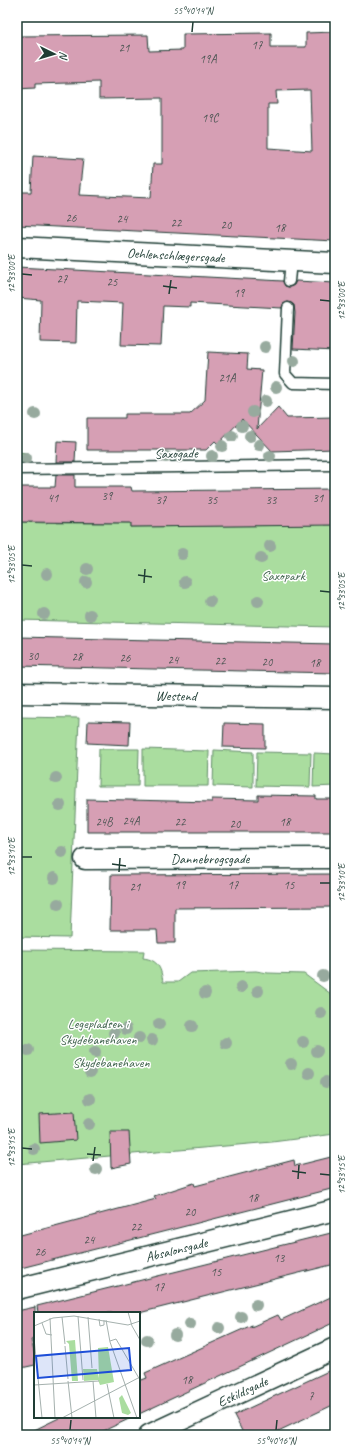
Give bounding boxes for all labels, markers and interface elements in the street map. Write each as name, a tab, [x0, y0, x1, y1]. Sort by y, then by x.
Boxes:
text: 55°40'14"N	[173, 4, 215, 17]
north arrow	[34, 34, 74, 74]
house number: 17	[252, 37, 263, 53]
house number: 21	[119, 40, 130, 56]
text: N	[57, 51, 71, 61]
house number: 19A	[200, 51, 217, 67]
house number: 19C	[202, 110, 220, 126]
house number: 26	[66, 210, 77, 226]
house number: 24	[117, 211, 129, 227]
house number: 22	[171, 215, 183, 231]
house number: 20	[221, 217, 233, 233]
house number: 18	[275, 220, 287, 236]
street label: Oehlenschlægersgade	[127, 245, 226, 267]
text: 12°33'00"E	[5, 253, 18, 293]
house number: 27	[57, 271, 68, 287]
house number: 25	[107, 274, 118, 290]
text: 12°33'00"E	[335, 280, 348, 320]
house number: 19	[234, 285, 246, 301]
house number: 21A	[219, 370, 236, 386]
street label: Saxogade	[154, 445, 199, 462]
house number: 39	[102, 488, 114, 504]
house number: 41	[48, 490, 59, 506]
house number: 31	[313, 490, 324, 506]
house number: 37	[156, 492, 167, 508]
house number: 35	[207, 492, 218, 508]
house number: 33	[266, 492, 278, 508]
text: 12°33'05"E	[5, 544, 18, 584]
park label: Saxopark	[261, 567, 307, 584]
text: 12°33'05"E	[335, 571, 348, 611]
house number: 30	[28, 648, 40, 664]
house number: 28	[72, 649, 84, 665]
house number: 26	[120, 650, 131, 666]
house number: 24	[168, 652, 180, 668]
house number: 22	[215, 653, 227, 669]
house number: 20	[262, 654, 274, 670]
house number: 18	[310, 655, 322, 671]
street label: Westend	[156, 687, 199, 705]
house number: 24A	[123, 813, 140, 829]
house number: 24B	[95, 814, 113, 830]
house number: 22	[175, 814, 187, 830]
house number: 18	[280, 814, 292, 830]
house number: 20	[230, 816, 242, 832]
text: 12°33'10"E	[5, 836, 18, 876]
street label: Dannebrogsgade	[171, 850, 251, 868]
text: 12°33'10"E	[335, 862, 348, 902]
house number: 19	[175, 877, 187, 893]
house number: 17	[228, 877, 239, 893]
house number: 15	[284, 877, 295, 893]
house number: 21	[130, 879, 141, 895]
park label: Legepladsen i Skydebanehaven	[59, 1015, 137, 1048]
park label: Skydebanehaven	[72, 1054, 150, 1071]
text: 12°33'15"E	[5, 1127, 18, 1167]
text: 12°33'15"E	[335, 1154, 348, 1194]
house number: 18	[248, 1190, 260, 1206]
house number: 20	[185, 1204, 197, 1220]
house number: 22	[131, 1219, 143, 1235]
house number: 24	[84, 1232, 96, 1248]
street label: Absalonsgade	[144, 1234, 210, 1266]
house number: 26	[35, 1244, 46, 1260]
house number: 13	[274, 1250, 286, 1266]
house number: 15	[211, 1264, 222, 1280]
house number: 17	[154, 1279, 165, 1295]
inset map	[34, 1312, 140, 1418]
house number: 18	[182, 1372, 194, 1388]
street label: Eskildsgade	[215, 1372, 272, 1411]
house number: 7	[308, 1388, 314, 1404]
text: 55°40'14"N	[50, 1434, 92, 1447]
text: 55°40'16"N	[256, 1434, 298, 1447]

